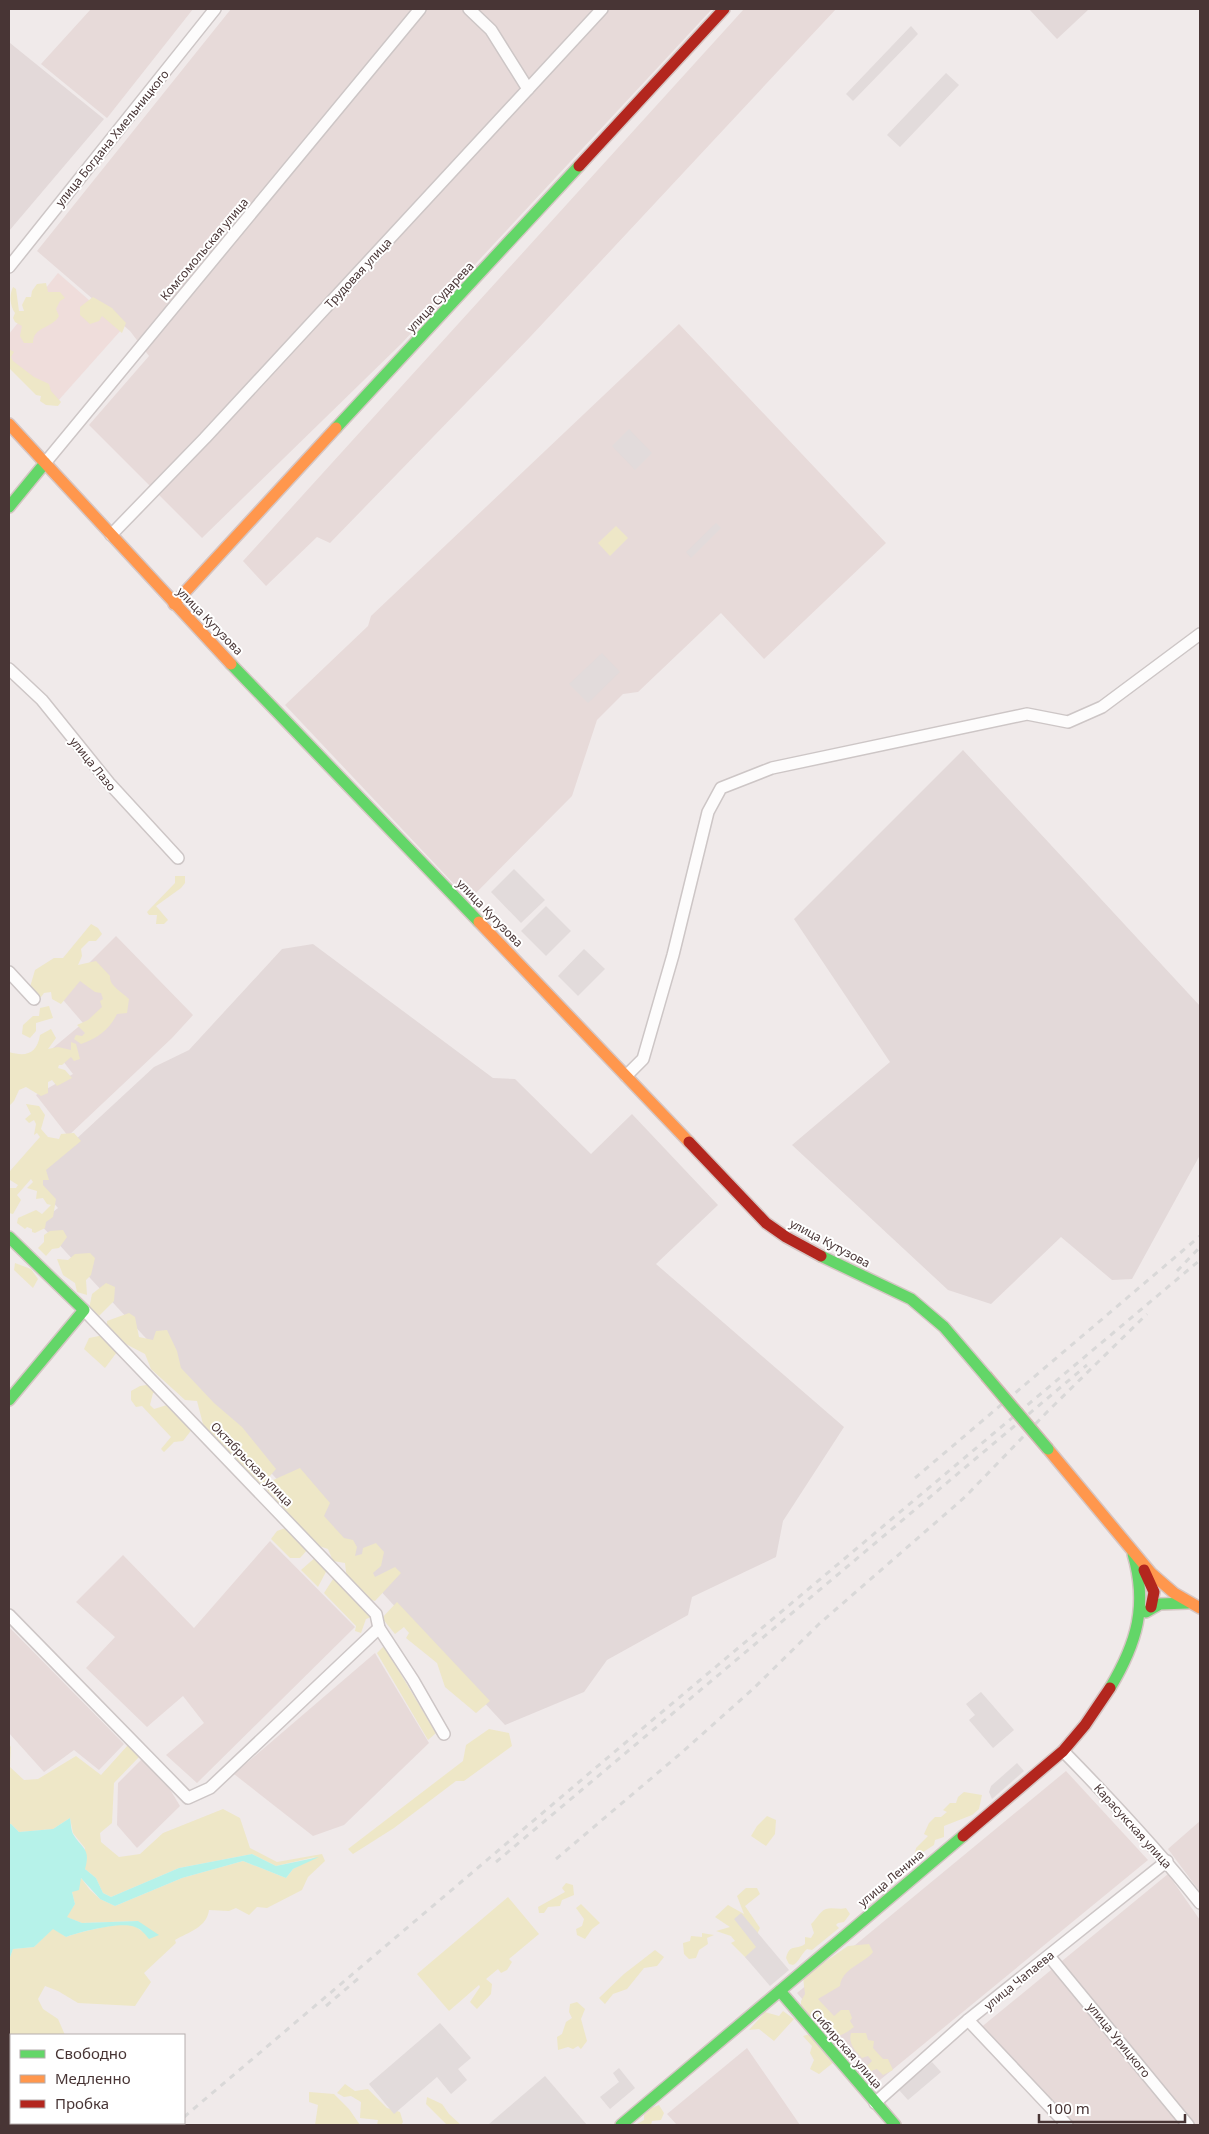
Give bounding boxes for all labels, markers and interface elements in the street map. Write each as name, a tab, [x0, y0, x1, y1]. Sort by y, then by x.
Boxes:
street label: улица Богдана Хмельницкого	[51, 66, 173, 210]
street label: Комсомольская улица	[156, 194, 252, 304]
street label: Трудовая улица	[321, 234, 395, 312]
street label: улица Сударева	[403, 258, 477, 336]
street label: улица Кутузова	[173, 583, 247, 659]
street label: улица Лазо	[66, 733, 120, 795]
street label: улица Кутузова	[453, 875, 527, 951]
street label: улица Кутузова	[787, 1215, 873, 1271]
street label: Октябрьская улица	[207, 1418, 297, 1510]
street label: Карасукская улица	[1090, 1780, 1176, 1872]
street label: улица Ленина	[855, 1845, 927, 1911]
street label: улица Чапаева	[980, 1946, 1058, 2014]
street label: улица Урицкого	[1083, 1999, 1155, 2081]
street label: Сибирская улица	[808, 2006, 886, 2092]
legend	[10, 2034, 185, 2124]
text: Свободно	[55, 2043, 127, 2063]
text: Медленно	[55, 2068, 131, 2088]
scale bar	[1039, 2092, 1185, 2124]
text: Пробка	[55, 2093, 109, 2113]
text: 100 m	[1046, 2098, 1090, 2118]

